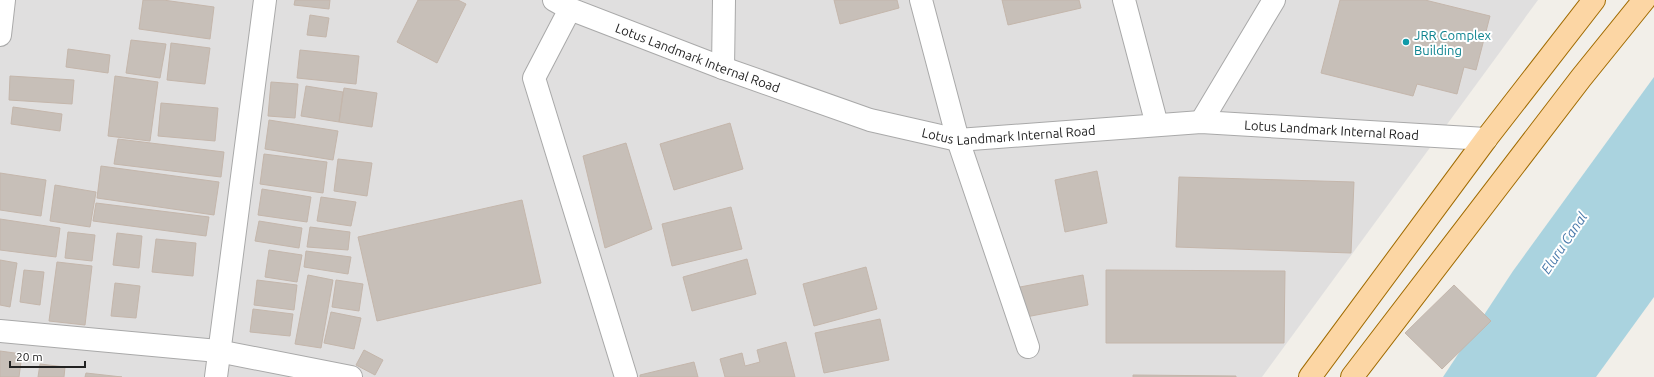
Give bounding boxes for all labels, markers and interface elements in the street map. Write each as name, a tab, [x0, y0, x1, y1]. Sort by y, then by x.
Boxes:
street label: Lotus Landmark Internal Road	[613, 20, 782, 95]
place label: JRR Complex Building	[1414, 28, 1492, 57]
marker: JRR Complex Building	[1401, 37, 1411, 47]
street label: Lotus Landmark Internal Road	[1244, 118, 1419, 142]
street label: Lotus Landmark Internal Road	[921, 123, 1096, 147]
water label: Eluru Canal	[1538, 209, 1590, 277]
scale bar	[10, 343, 85, 369]
text: 20 m	[16, 350, 43, 363]

